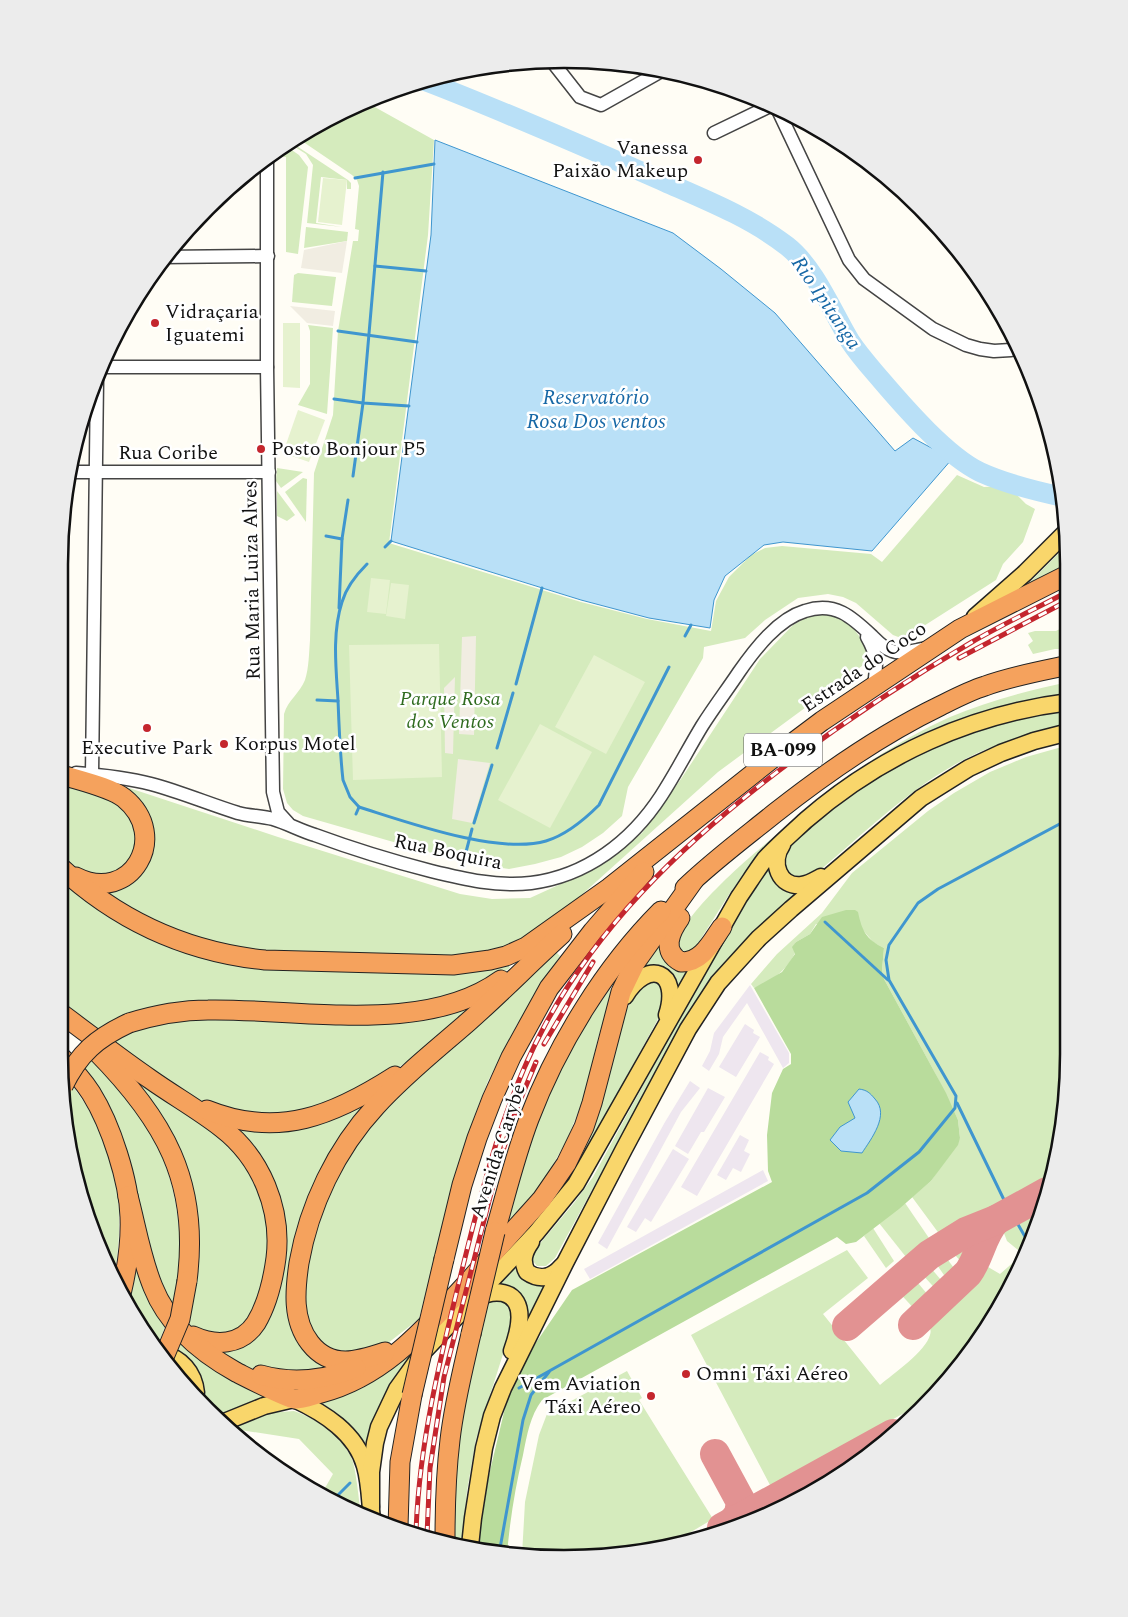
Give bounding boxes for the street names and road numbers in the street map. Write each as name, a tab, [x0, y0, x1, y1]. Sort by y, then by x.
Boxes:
street label: Rua Coribe	[118, 438, 218, 468]
street label: Rua Maria Luiza Alves	[235, 480, 269, 680]
street label: Estrada do Coco	[795, 614, 933, 720]
road number: BA-099	[744, 734, 822, 766]
street label: Rua Boquira	[391, 826, 505, 878]
street label: Avenida Carybé	[462, 1079, 534, 1222]

